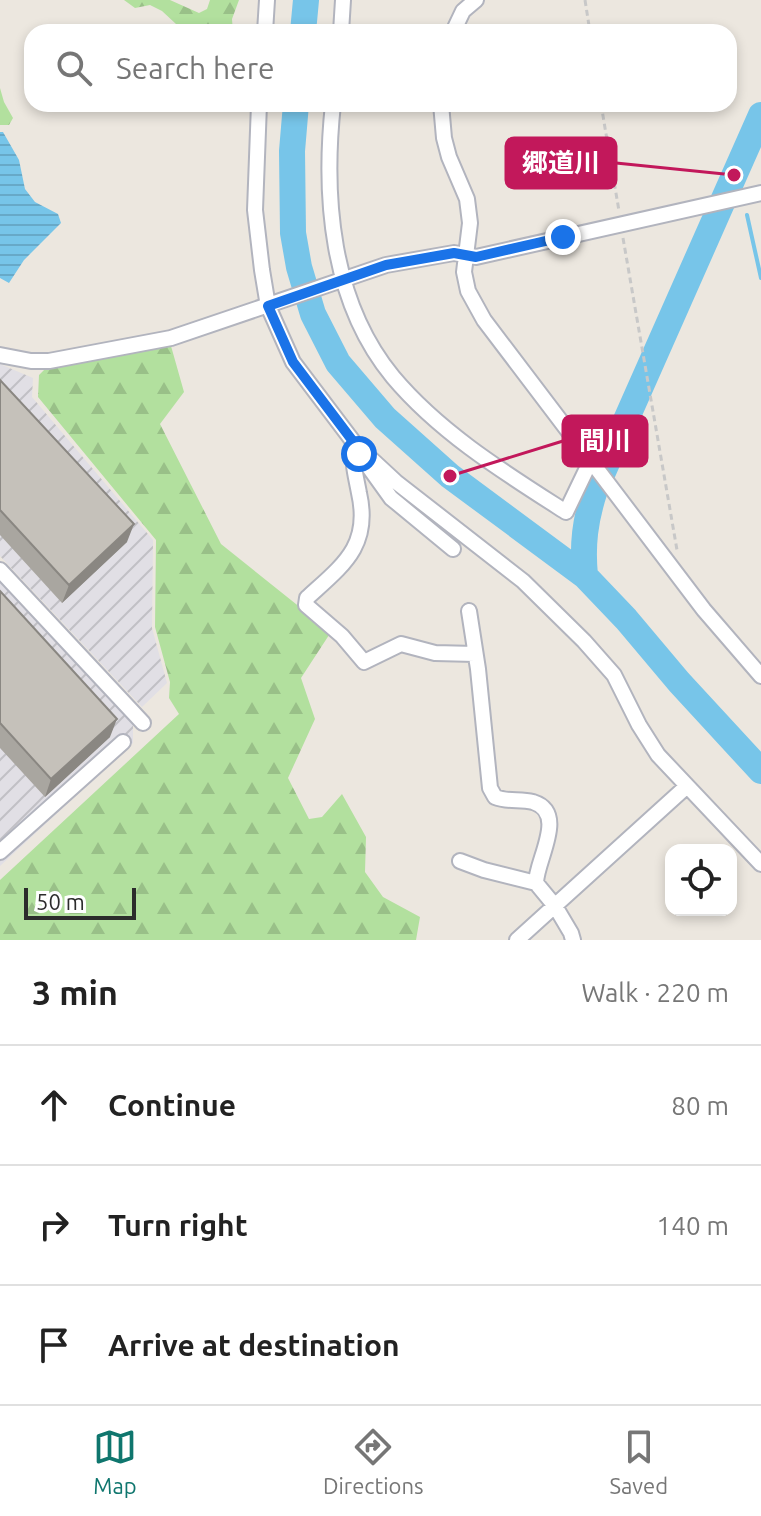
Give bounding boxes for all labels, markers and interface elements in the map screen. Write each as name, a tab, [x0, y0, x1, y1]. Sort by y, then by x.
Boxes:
search box	[24, 24, 737, 112]
icon: search	[52, 46, 96, 90]
text: Search here	[116, 51, 275, 85]
callout: 郷道川	[506, 138, 616, 188]
text: 郷道川	[522, 148, 600, 177]
route end	[545, 219, 581, 255]
callout: 間川	[563, 416, 647, 466]
text: 間川	[579, 426, 631, 455]
route start	[341, 436, 377, 472]
map controls	[665, 844, 737, 916]
button: locate	[665, 844, 737, 916]
scale bar	[24, 884, 136, 920]
text: 50 m	[36, 889, 85, 914]
text: 3 min	[32, 973, 118, 1011]
text: Walk · 220 m	[581, 978, 729, 1007]
icon: ahead	[32, 1083, 76, 1127]
text: Continue	[108, 1088, 236, 1122]
text: 80 m	[671, 1091, 729, 1120]
icon: right	[32, 1203, 76, 1247]
text: Turn right	[108, 1208, 248, 1242]
text: 140 m	[657, 1211, 729, 1240]
icon: arrive	[32, 1323, 76, 1367]
text: Arrive at destination	[108, 1328, 400, 1362]
tab: Map	[93, 1425, 137, 1498]
tab: Directions	[323, 1425, 424, 1498]
tab: Saved	[609, 1425, 668, 1498]

